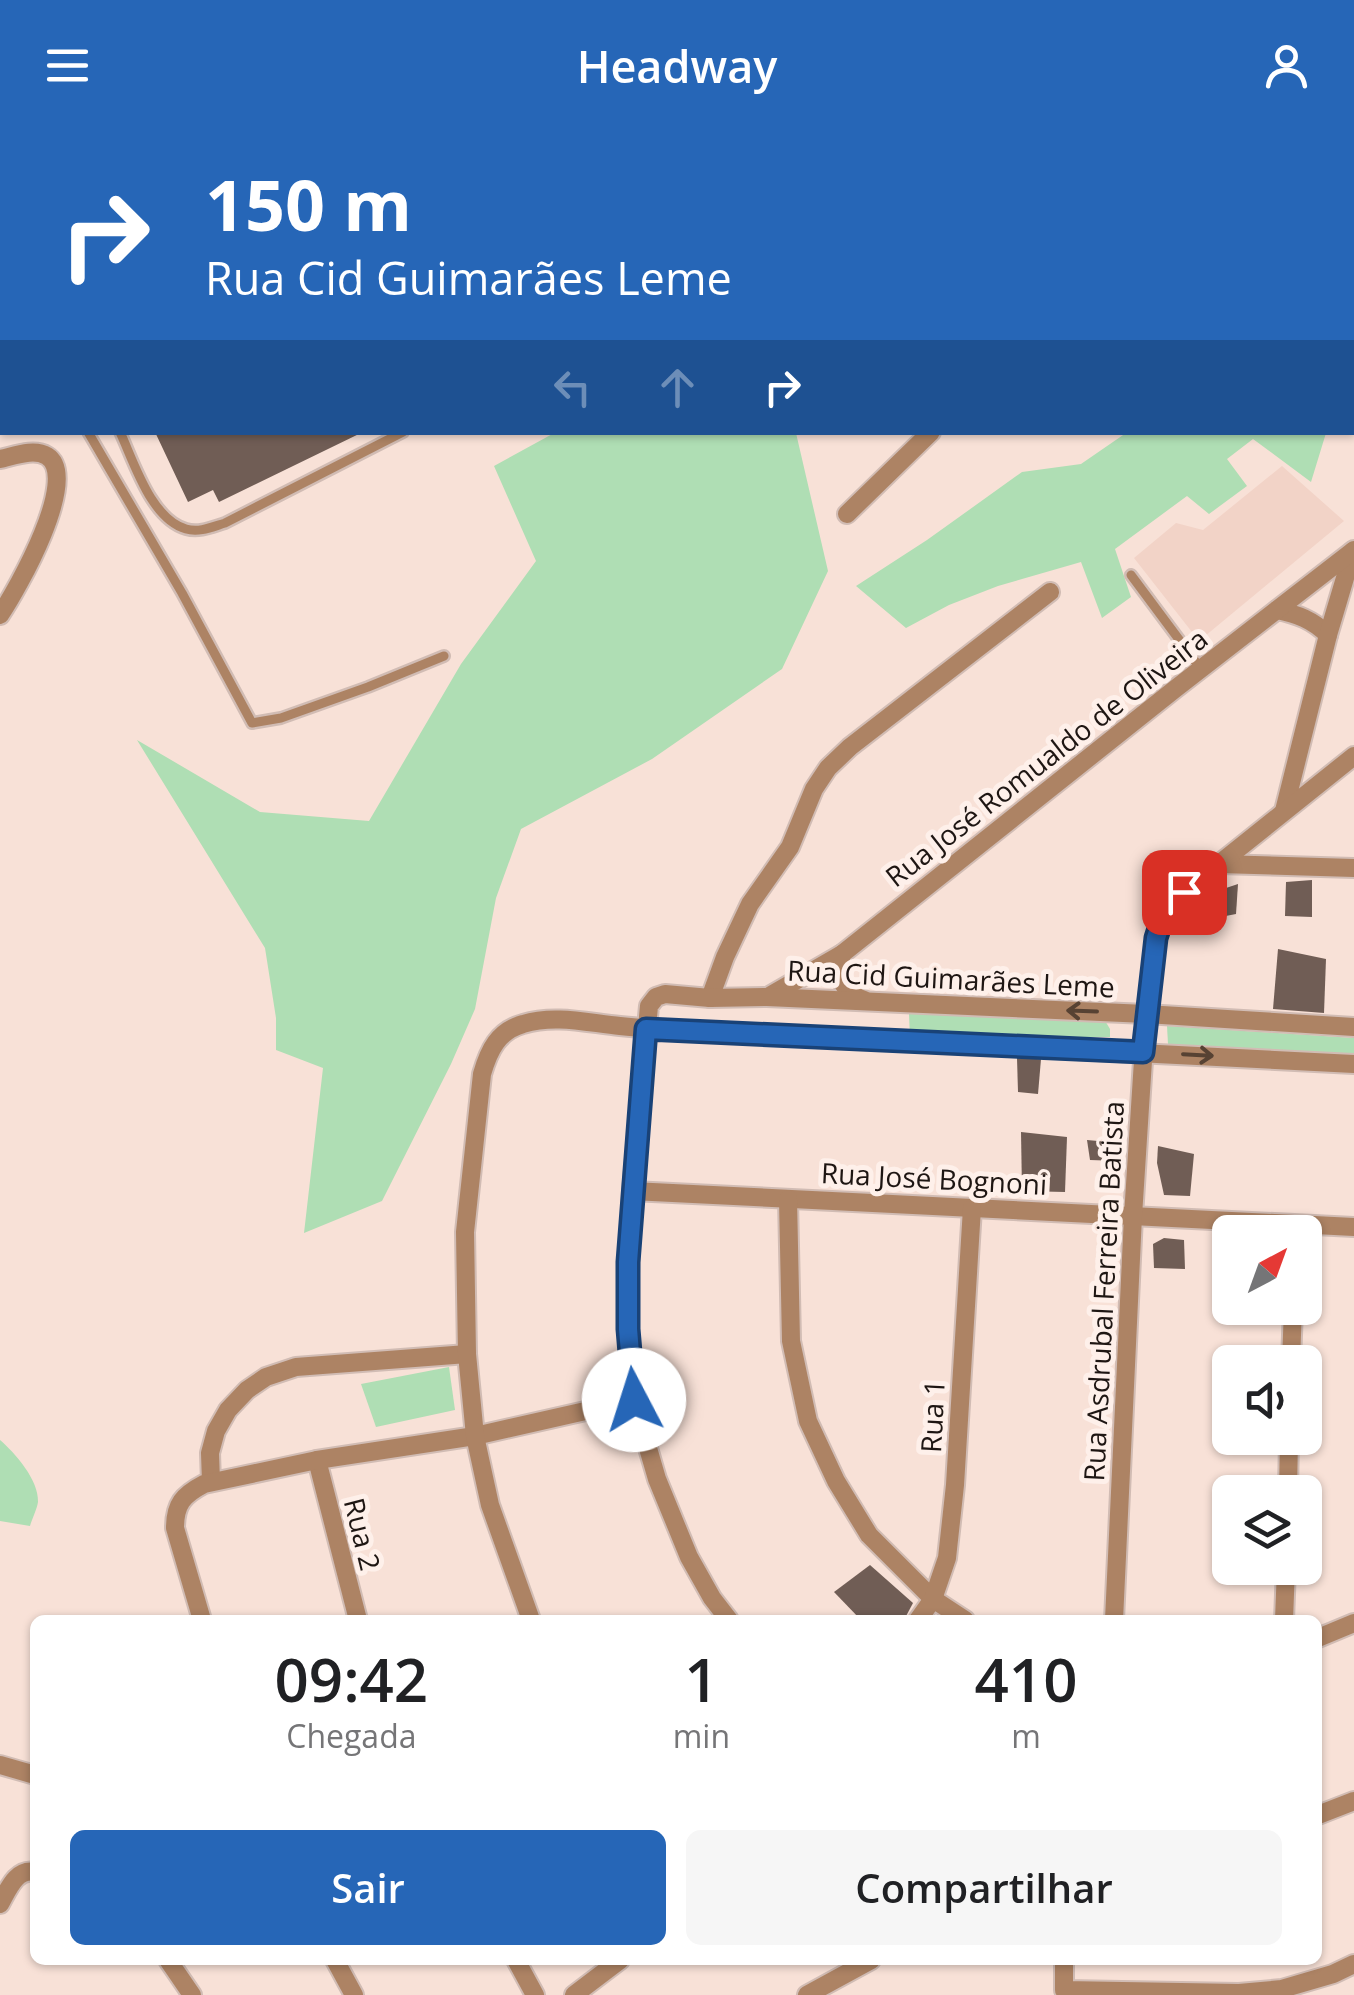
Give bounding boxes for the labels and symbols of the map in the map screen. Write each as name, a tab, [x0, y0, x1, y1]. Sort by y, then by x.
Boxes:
street label: Rua José Romualdo de Oliveira	[877, 619, 1215, 895]
pin	[1142, 850, 1227, 935]
street label: Rua Cid Guimarães Leme	[786, 950, 1116, 1006]
one-way arrow	[1066, 1002, 1098, 1021]
one-way arrow	[1182, 1046, 1214, 1065]
street label: Rua Asdrubal Ferreira Batista	[1074, 1100, 1132, 1482]
street label: Rua José Bognoni	[820, 1153, 1048, 1203]
north arrow	[1212, 1215, 1322, 1325]
position arrow	[582, 1348, 686, 1452]
street label: Rua 1	[911, 1378, 953, 1454]
street label: Rua 2	[336, 1494, 390, 1574]

